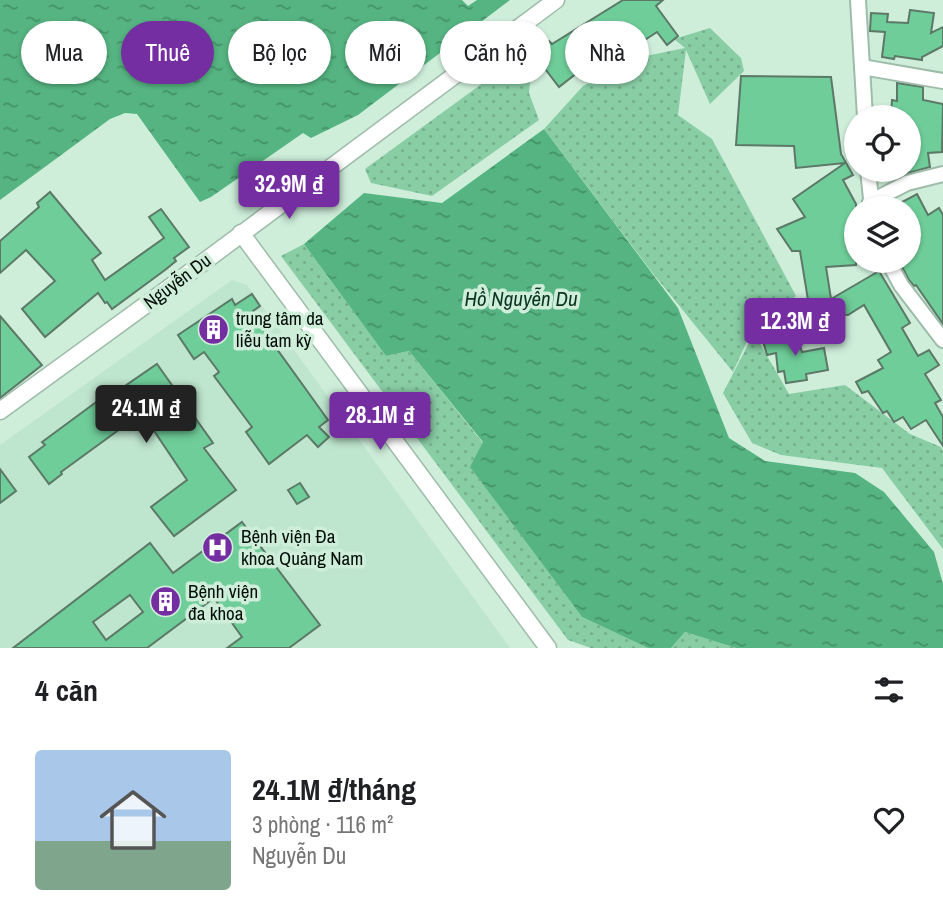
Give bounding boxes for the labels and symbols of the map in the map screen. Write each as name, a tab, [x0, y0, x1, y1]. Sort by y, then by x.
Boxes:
pin: 32.9M ₫	[224, 162, 354, 221]
street label: Nguyễn Du	[138, 247, 216, 315]
water label: Hồ Nguyễn Du	[465, 284, 578, 313]
pin: 12.3M ₫	[730, 298, 860, 358]
place label: trung tâm da liễu tam kỳ	[236, 305, 324, 353]
building icon: trung tâm da liễu tam kỳ	[196, 312, 230, 346]
pin: 24.1M ₫	[81, 386, 211, 445]
pin: 28.1M ₫	[315, 392, 445, 452]
place label: Bệnh viện Đa khoa Quảng Nam	[241, 523, 363, 571]
hospital icon: Bệnh viện Đa khoa Quảng Nam	[201, 530, 235, 564]
place label: Bệnh viện đa khoa	[188, 578, 258, 626]
building icon: Bệnh viện đa khoa	[148, 585, 182, 619]

